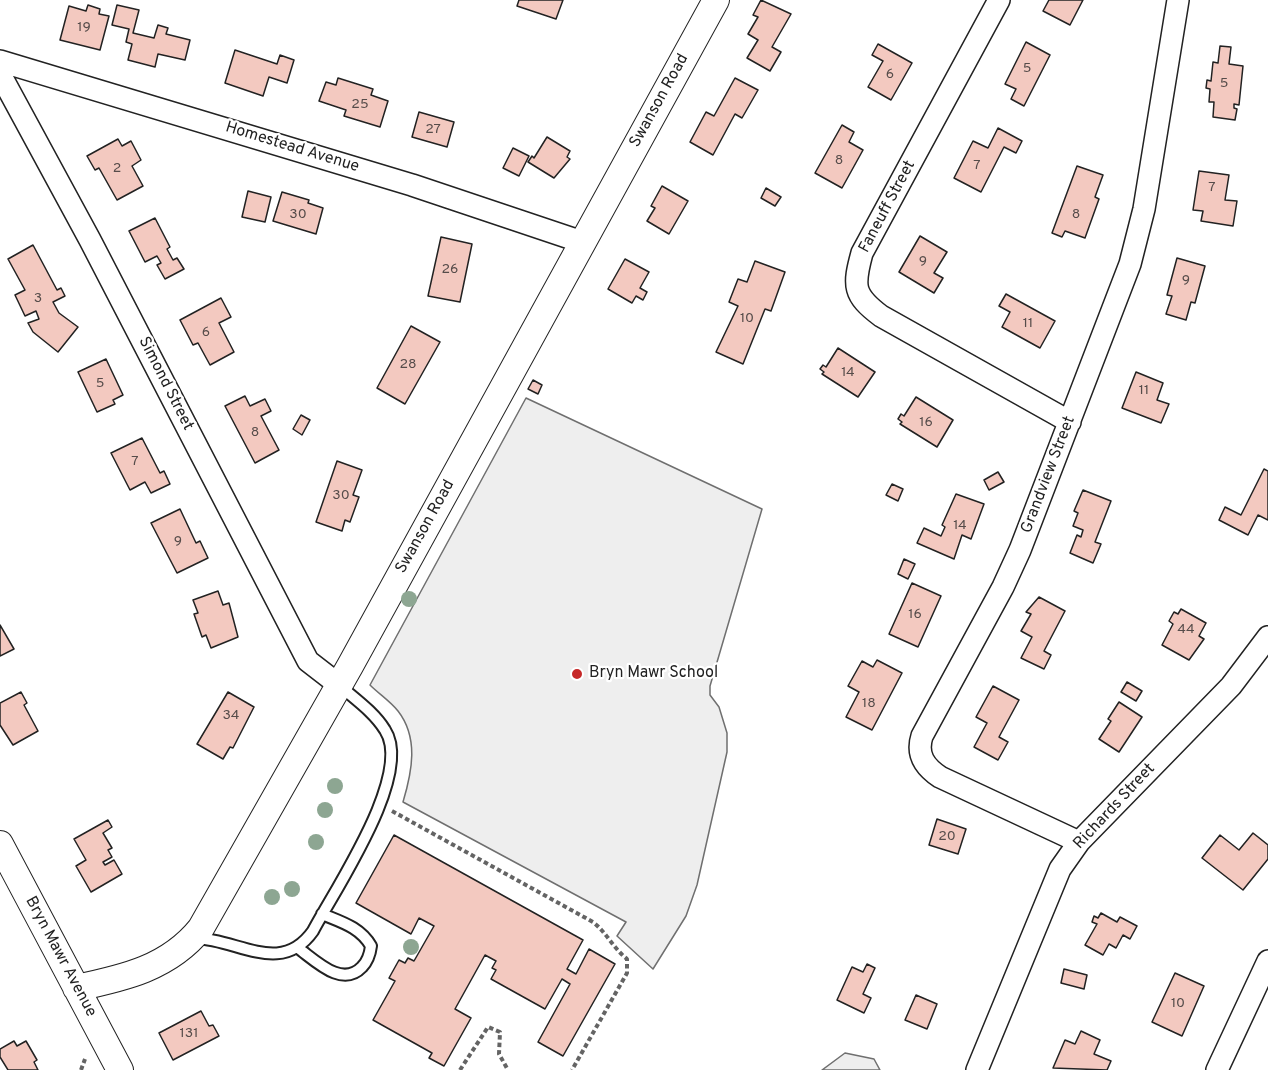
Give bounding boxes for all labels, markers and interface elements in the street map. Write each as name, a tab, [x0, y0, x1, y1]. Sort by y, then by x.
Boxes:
house number: 19	[77, 20, 91, 36]
street label: Swanson Road	[626, 51, 694, 151]
house number: 5	[1023, 61, 1031, 77]
house number: 6	[886, 67, 894, 83]
house number: 5	[1220, 76, 1228, 92]
house number: 25	[351, 97, 369, 113]
street label: Homestead Avenue	[223, 119, 361, 177]
house number: 27	[425, 122, 441, 138]
house number: 8	[835, 153, 843, 169]
street label: Faneuff Street	[856, 158, 920, 256]
house number: 7	[973, 158, 981, 174]
house number: 2	[113, 161, 121, 177]
house number: 7	[1208, 180, 1216, 196]
house number: 30	[289, 207, 307, 223]
house number: 8	[1072, 207, 1080, 223]
house number: 9	[919, 254, 927, 270]
house number: 26	[442, 262, 458, 278]
house number: 9	[1182, 273, 1190, 289]
house number: 3	[34, 291, 42, 307]
house number: 10	[740, 311, 754, 327]
house number: 11	[1023, 316, 1033, 332]
house number: 6	[202, 325, 210, 341]
street label: Simond Street	[133, 334, 197, 434]
house number: 28	[399, 357, 417, 373]
house number: 14	[841, 365, 855, 381]
house number: 5	[96, 376, 104, 392]
house number: 11	[1139, 383, 1149, 399]
street label: Grandview Street	[1018, 414, 1080, 536]
house number: 16	[919, 415, 933, 431]
house number: 8	[251, 425, 259, 441]
house number: 7	[131, 454, 139, 470]
street label: Swanson Road	[392, 477, 460, 577]
house number: 30	[332, 488, 350, 504]
house number: 14	[953, 518, 967, 534]
house number: 9	[174, 534, 182, 550]
house number: 16	[908, 607, 922, 623]
house number: 44	[1177, 622, 1195, 638]
place label: Bryn Mawr School	[589, 664, 718, 684]
marker: Bryn Mawr School	[570, 667, 584, 681]
house number: 18	[862, 696, 876, 712]
house number: 34	[222, 708, 240, 724]
street label: Richards Street	[1070, 760, 1160, 854]
house number: 20	[938, 829, 956, 845]
street label: Bryn Mawr Avenue	[20, 893, 100, 1021]
house number: 10	[1171, 996, 1185, 1012]
house number: 131	[180, 1026, 198, 1042]

